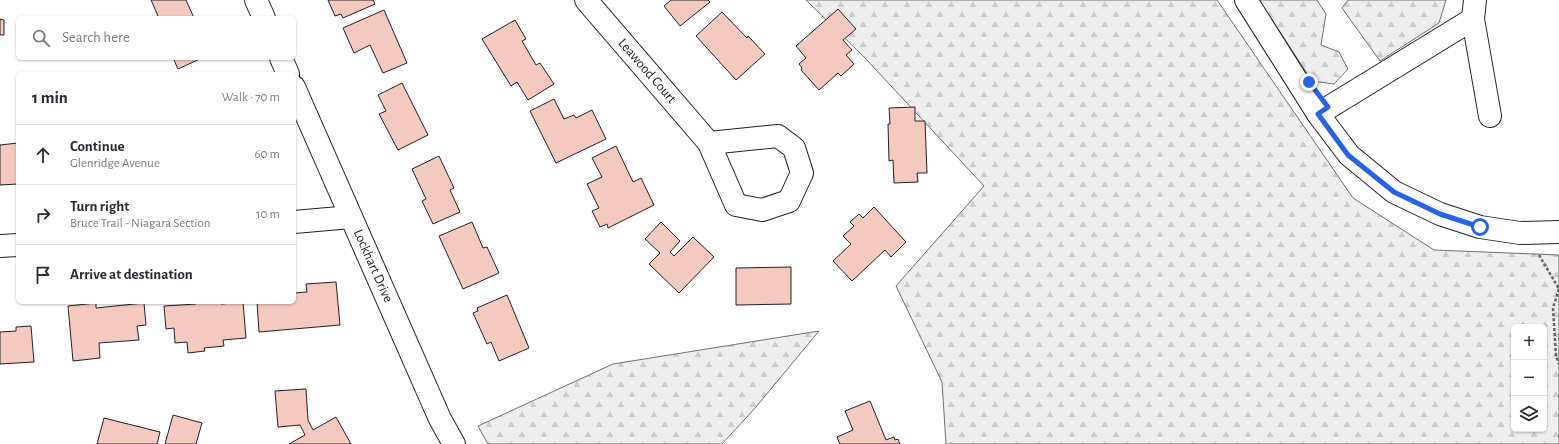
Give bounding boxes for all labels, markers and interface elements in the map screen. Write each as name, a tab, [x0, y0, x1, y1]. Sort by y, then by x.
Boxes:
search box	[16, 16, 296, 60]
icon: search	[30, 27, 52, 49]
text: Search here	[62, 30, 130, 45]
street label: Leawood Court	[615, 36, 679, 106]
route end	[1300, 73, 1318, 91]
text: 1 min	[32, 89, 68, 106]
text: Walk · 70 m	[222, 91, 280, 104]
text: Continue	[70, 139, 125, 154]
icon: ahead	[32, 144, 54, 166]
text: 60 m	[254, 148, 280, 161]
text: Glenridge Avenue	[70, 157, 160, 170]
text: Turn right	[70, 199, 129, 214]
icon: right	[32, 204, 54, 226]
text: 10 m	[256, 208, 280, 221]
text: Bruce Trail - Niagara Section	[70, 217, 210, 230]
route start	[1471, 218, 1489, 236]
street label: Lockhart Drive	[351, 227, 395, 305]
icon: arrive	[32, 264, 54, 286]
text: Arrive at destination	[70, 267, 193, 282]
map controls	[1511, 324, 1547, 432]
button: +	[1511, 324, 1547, 360]
button: −	[1511, 360, 1547, 396]
button: layers	[1511, 396, 1547, 432]

